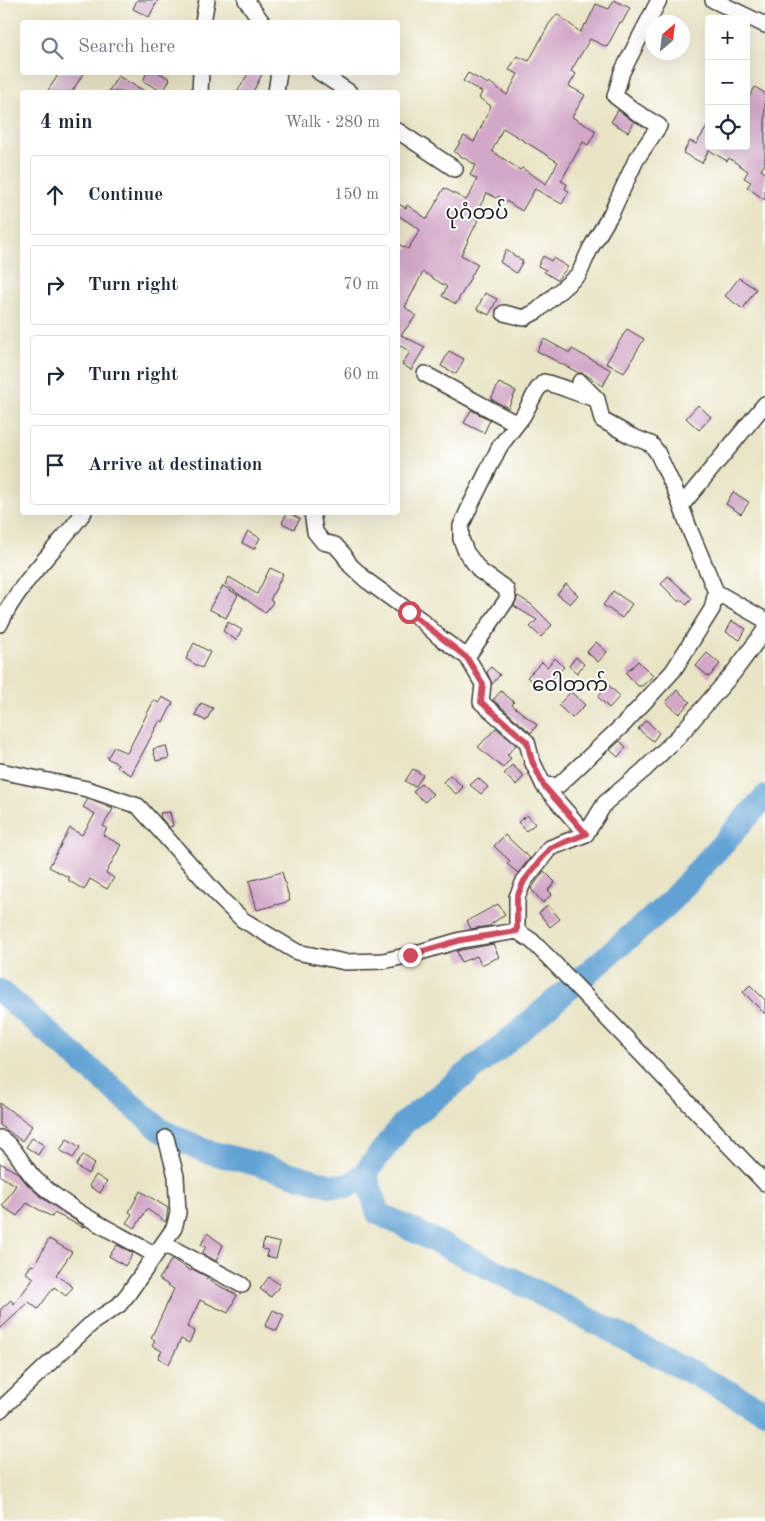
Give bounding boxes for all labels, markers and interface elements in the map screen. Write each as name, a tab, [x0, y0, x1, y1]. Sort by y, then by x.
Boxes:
north arrow	[645, 15, 690, 60]
map controls	[705, 15, 750, 150]
button: +	[705, 15, 750, 60]
search box	[20, 20, 400, 75]
icon: search	[38, 34, 66, 62]
text: Search here	[78, 38, 175, 57]
button: −	[705, 60, 750, 105]
button: locate	[705, 105, 750, 150]
text: 4 min	[40, 112, 93, 133]
text: Walk · 280 m	[285, 115, 380, 131]
icon: ahead	[41, 181, 69, 209]
text: Continue	[88, 186, 163, 205]
text: 150 m	[334, 187, 379, 203]
district label: ပုဂံတပ်	[446, 198, 508, 229]
icon: right	[41, 271, 69, 299]
text: Turn right	[88, 276, 178, 295]
text: 70 m	[343, 277, 379, 293]
icon: right	[41, 361, 69, 389]
text: Turn right	[88, 366, 178, 385]
text: 60 m	[343, 367, 379, 383]
icon: arrive	[41, 451, 69, 479]
text: Arrive at destination	[88, 456, 262, 475]
route start	[398, 601, 421, 624]
district label: ဝေါတက်	[532, 670, 608, 696]
route end	[399, 944, 422, 967]

